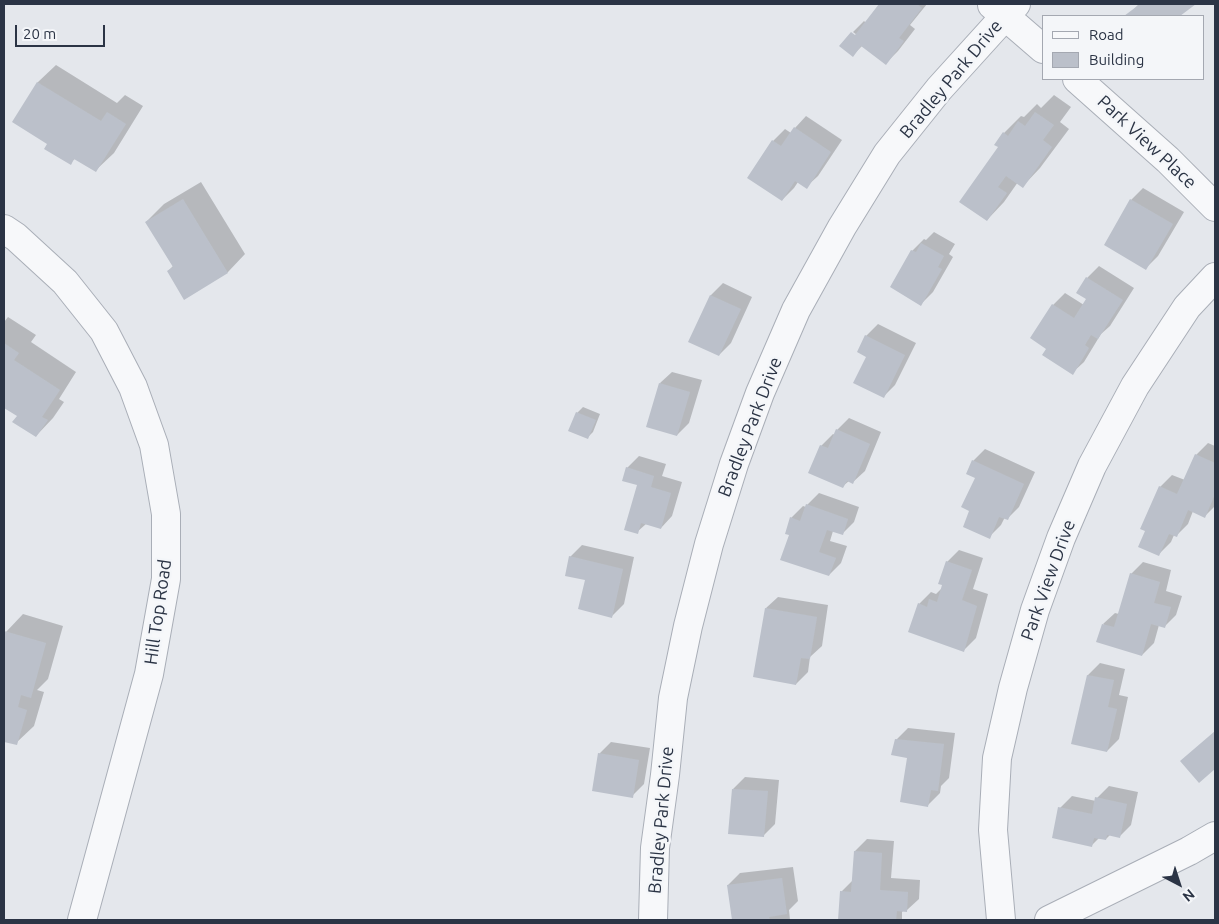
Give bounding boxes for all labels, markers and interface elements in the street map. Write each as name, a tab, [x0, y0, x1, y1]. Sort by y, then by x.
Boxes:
scale bar	[18, 15, 108, 47]
street label: Bradley Park Drive	[895, 15, 1007, 143]
legend	[1042, 15, 1204, 80]
text: 20 m	[23, 25, 56, 42]
text: Road	[1089, 26, 1124, 43]
text: Building	[1089, 51, 1144, 68]
street label: Park View Place	[1093, 91, 1201, 193]
street label: Bradley Park Drive	[713, 354, 787, 500]
street label: Park View Drive	[1016, 517, 1080, 643]
street label: Hill Top Road	[140, 558, 176, 666]
street label: Bradley Park Drive	[644, 745, 678, 895]
north arrow	[1154, 859, 1204, 909]
text: N	[1180, 886, 1198, 905]

